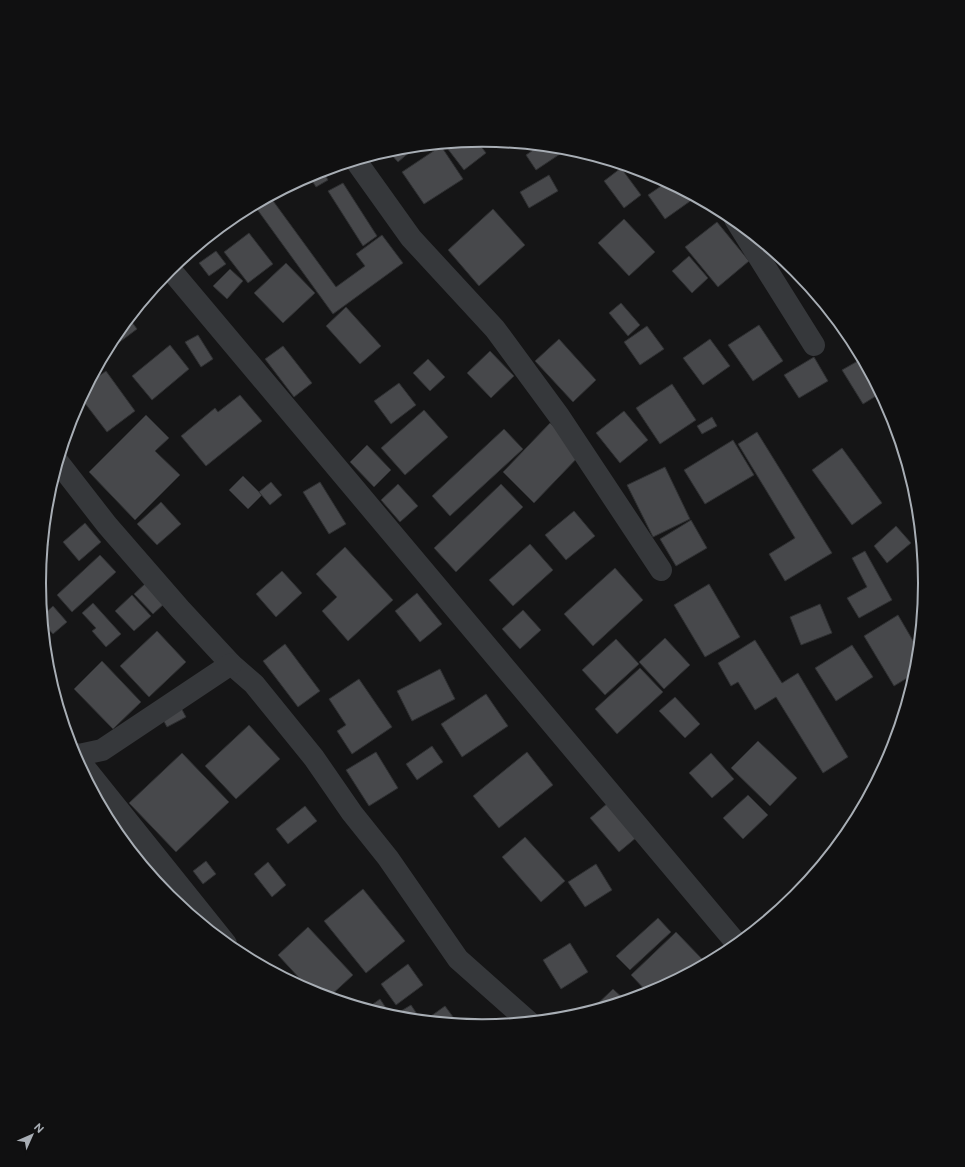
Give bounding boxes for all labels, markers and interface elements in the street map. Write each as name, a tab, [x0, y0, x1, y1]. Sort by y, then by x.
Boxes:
north arrow	[12, 1115, 52, 1155]
text: N	[31, 1121, 46, 1136]

